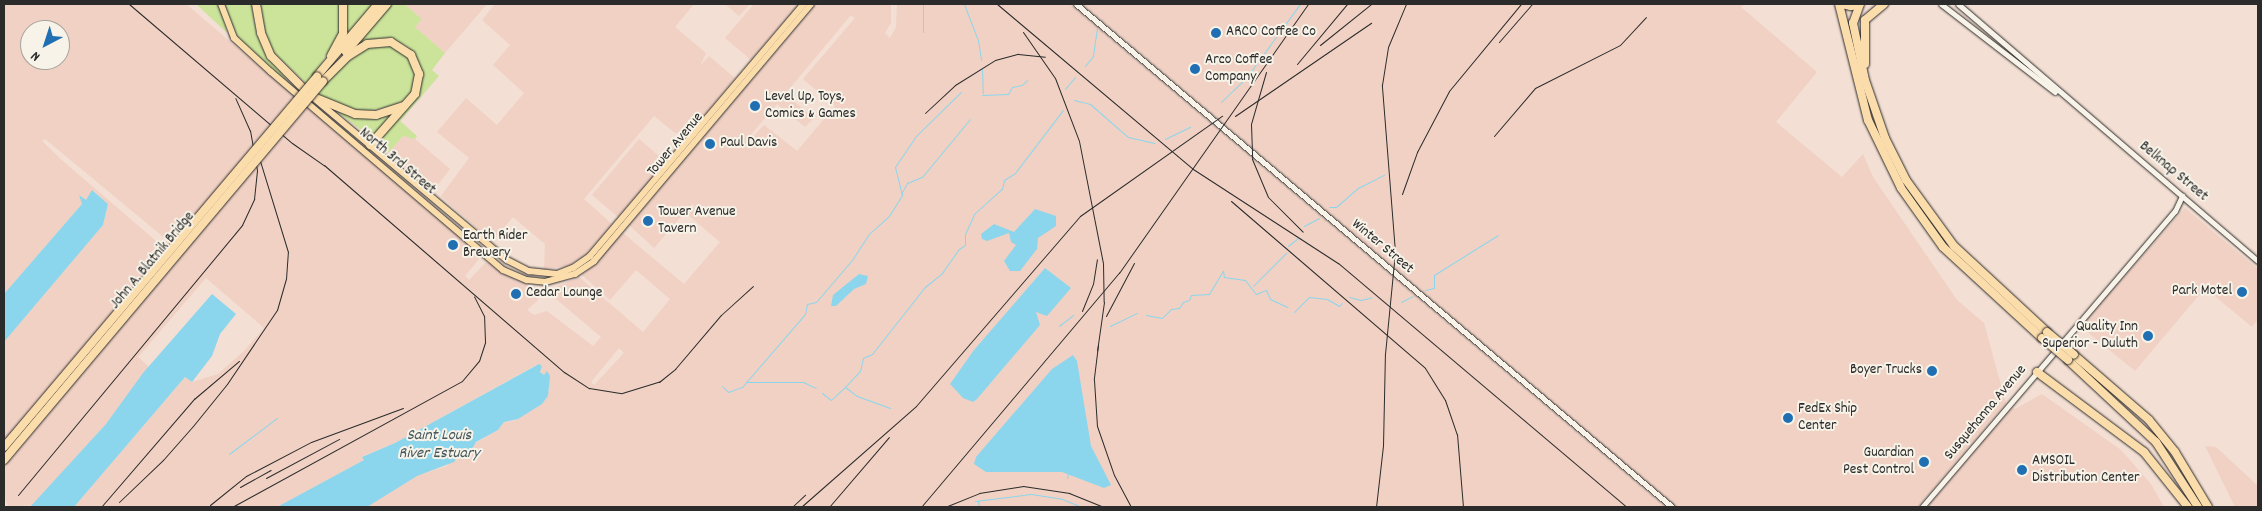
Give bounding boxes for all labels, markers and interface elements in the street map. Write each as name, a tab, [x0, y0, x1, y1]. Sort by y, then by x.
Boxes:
north arrow	[20, 20, 70, 70]
place label: ARCO Coffee Co	[1226, 24, 1316, 42]
marker: ARCO Coffee Co	[1210, 27, 1222, 39]
text: N	[27, 46, 45, 66]
place label: Arco Coffee Company	[1205, 51, 1272, 86]
marker: Arco Coffee Company	[1189, 63, 1201, 75]
place label: Level Up, Toys, Comics & Games	[765, 88, 856, 123]
marker: Level Up, Toys, Comics & Games	[749, 100, 761, 112]
street label: Tower Avenue	[644, 109, 708, 181]
street label: North 3rd Street	[355, 125, 439, 199]
place label: Paul Davis	[720, 135, 777, 153]
marker: Paul Davis	[704, 138, 716, 150]
street label: Belknap Street	[2135, 138, 2211, 206]
place label: Tower Avenue Tavern	[658, 203, 736, 238]
street label: John A. Blatnik Bridge	[107, 209, 199, 313]
marker: Tower Avenue Tavern	[642, 215, 654, 227]
street label: Winter Street	[1347, 216, 1417, 278]
place label: Earth Rider Brewery	[463, 227, 527, 262]
marker: Earth Rider Brewery	[447, 239, 459, 251]
place label: Park Motel	[2172, 283, 2232, 301]
place label: Cedar Lounge	[526, 285, 602, 303]
marker: Park Motel	[2236, 286, 2248, 298]
marker: Cedar Lounge	[510, 288, 522, 300]
place label: Quality Inn Superior - Duluth	[2042, 318, 2138, 353]
marker: Quality Inn Superior - Duluth	[2142, 330, 2154, 342]
place label: Boyer Trucks	[1850, 362, 1922, 380]
street label: Susquehanna Avenue	[1941, 362, 2031, 464]
marker: Boyer Trucks	[1926, 365, 1938, 377]
place label: FedEx Ship Center	[1798, 400, 1857, 435]
marker: FedEx Ship Center	[1782, 412, 1794, 424]
water label: Saint Louis River Estuary	[399, 426, 479, 464]
place label: Guardian Pest Control	[1843, 444, 1914, 479]
place label: AMSOIL Distribution Center	[2032, 452, 2140, 487]
marker: Guardian Pest Control	[1918, 456, 1930, 468]
marker: AMSOIL Distribution Center	[2016, 464, 2028, 476]

